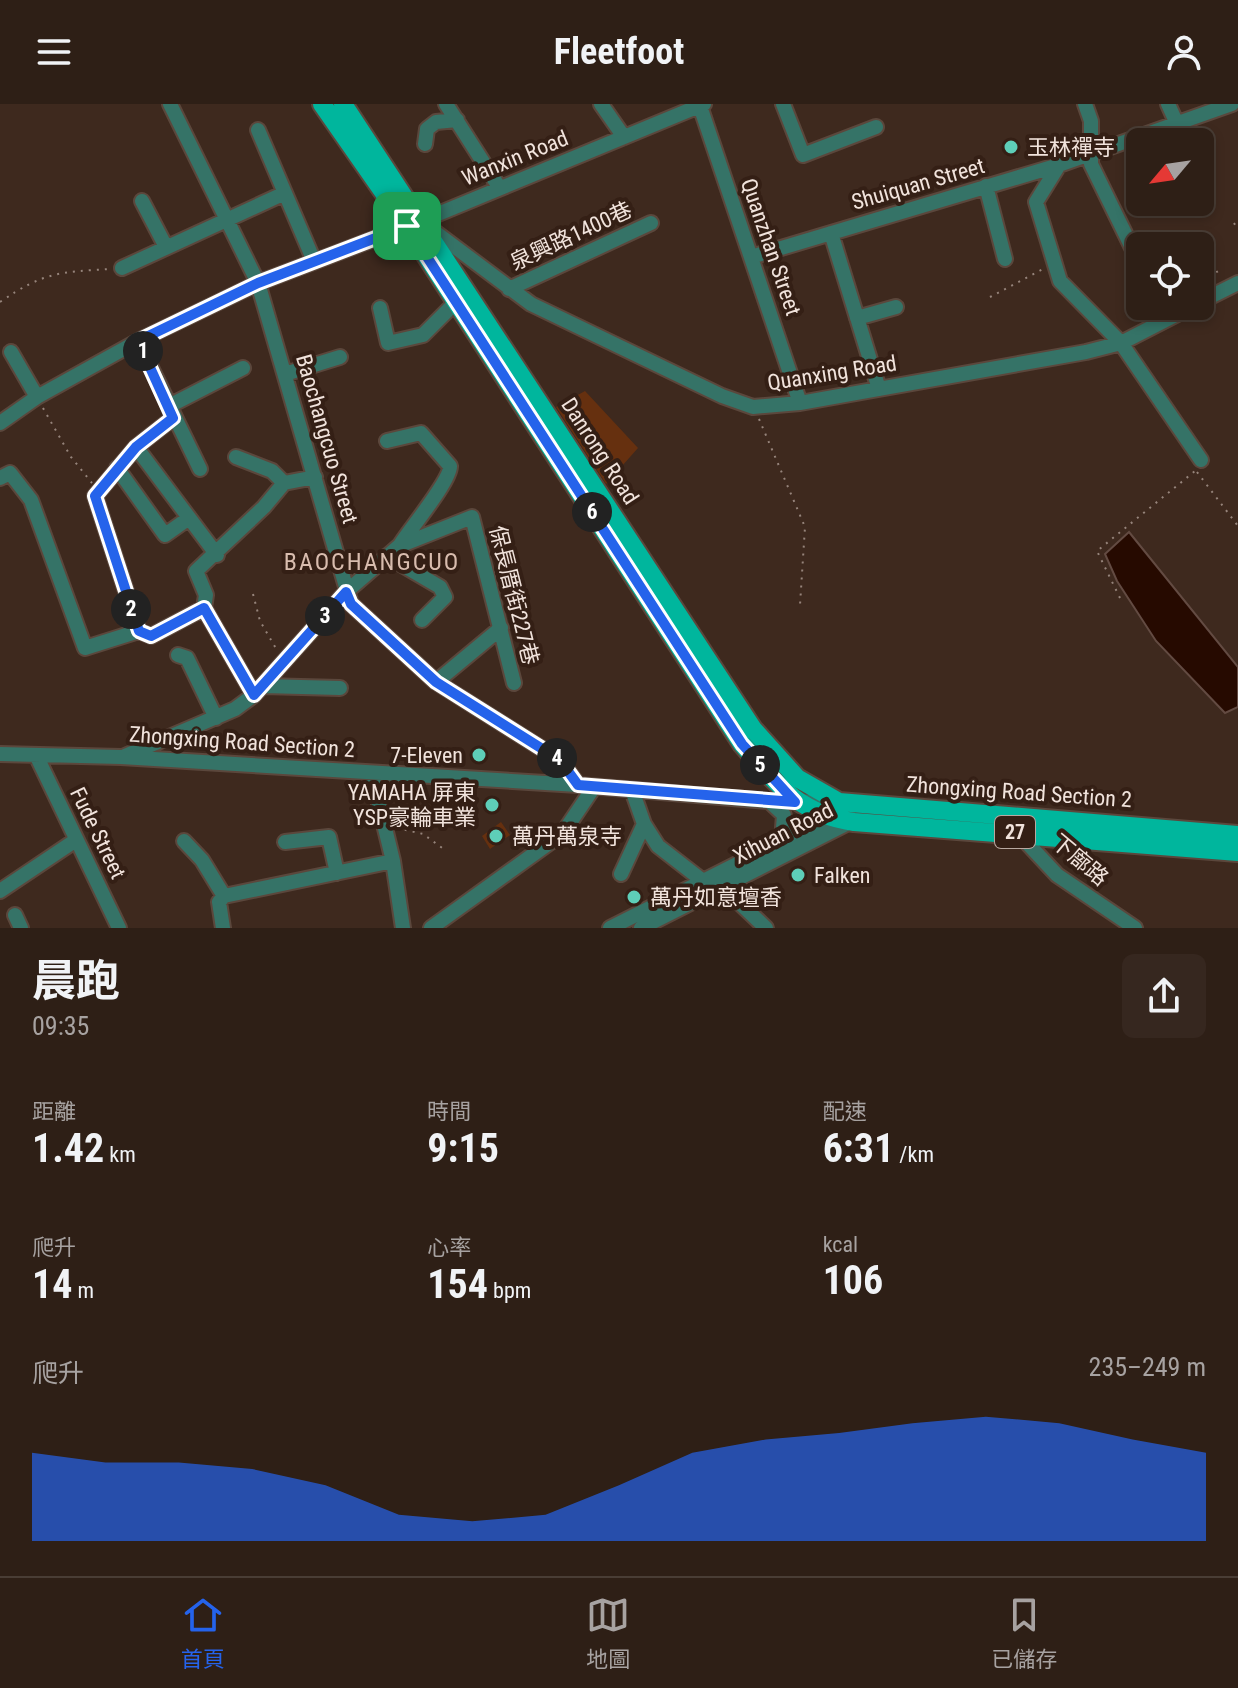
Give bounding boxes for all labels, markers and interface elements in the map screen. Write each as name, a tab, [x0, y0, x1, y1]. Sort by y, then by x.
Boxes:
icon: menu	[32, 30, 76, 74]
icon: person	[1162, 30, 1206, 74]
text: Fleetfoot	[554, 31, 684, 73]
street label: Wanxin Road	[458, 125, 572, 191]
north arrow	[1126, 128, 1214, 216]
map controls	[1126, 128, 1214, 320]
place label: 玉林禪寺	[1027, 135, 1115, 160]
marker: 玉林禪寺	[1002, 138, 1020, 156]
street label: Shuiquan Street	[849, 153, 987, 215]
street label: Quanzhan Street	[736, 175, 806, 319]
pin	[373, 192, 441, 260]
street label: 泉興路1400巷	[506, 197, 636, 275]
icon: arrive	[385, 204, 429, 248]
button: locate	[1126, 232, 1214, 320]
pin: 1	[123, 331, 163, 371]
text: 1	[137, 338, 149, 363]
street label: Quanxing Road	[766, 350, 898, 396]
street label: Baochangcuo Street	[291, 352, 363, 526]
street label: Danrong Road	[556, 393, 644, 509]
pin: 6	[572, 492, 612, 532]
text: 6	[586, 499, 598, 524]
street label: 保長厝街227巷	[485, 523, 543, 667]
district label: BAOCHANGCUO	[284, 548, 460, 576]
pin: 2	[111, 589, 151, 629]
text: 2	[125, 596, 137, 621]
pin: 3	[305, 596, 345, 636]
text: 3	[319, 603, 331, 628]
street label: Zhongxing Road Section 2	[128, 722, 356, 762]
pin: 4	[537, 738, 577, 778]
place label: 7-Eleven	[390, 743, 463, 768]
text: 4	[551, 745, 563, 770]
pin: 5	[740, 745, 780, 785]
marker: 7-Eleven	[470, 746, 488, 764]
text: 5	[754, 752, 766, 777]
street label: Zhongxing Road Section 2	[905, 772, 1133, 812]
place label: YAMAHA 屏東 YSP豪輪車業	[348, 780, 476, 830]
street label: Fude Street	[65, 783, 131, 883]
marker: YAMAHA 屏東 YSP豪輪車業	[483, 796, 501, 814]
street label: Xihuan Road	[729, 797, 837, 869]
road number: 27	[995, 816, 1035, 848]
place label: 萬丹萬泉寺	[512, 824, 622, 849]
marker: 萬丹萬泉寺	[487, 827, 505, 845]
street label: 下廍路	[1047, 829, 1113, 891]
place label: Falken	[814, 863, 870, 888]
marker: Falken	[789, 866, 807, 884]
place label: 萬丹如意壇香	[650, 885, 782, 910]
marker: 萬丹如意壇香	[625, 888, 643, 906]
button: share	[1122, 954, 1206, 1038]
text: 晨跑	[32, 955, 120, 1007]
text: 09:35	[32, 1011, 89, 1041]
text: 距離	[32, 1099, 76, 1124]
text: 時間	[427, 1099, 471, 1124]
text: 配速	[823, 1099, 867, 1124]
text: 1.42	[32, 1125, 104, 1172]
text: 9:15	[427, 1125, 499, 1172]
text: 6:31	[823, 1125, 894, 1172]
text: km	[104, 1142, 136, 1167]
text: /km	[894, 1142, 934, 1167]
text: kcal	[823, 1232, 858, 1257]
text: 爬升	[32, 1235, 76, 1260]
text: 心率	[427, 1235, 471, 1260]
text: 106	[823, 1257, 883, 1304]
text: 14	[32, 1261, 72, 1308]
text: 154	[427, 1261, 488, 1308]
text: m	[72, 1278, 94, 1303]
text: bpm	[488, 1278, 531, 1303]
text: 235–249 m	[1089, 1352, 1206, 1382]
text: 爬升	[32, 1358, 84, 1388]
tab: 首頁	[181, 1593, 225, 1673]
tab: 地圖	[586, 1593, 630, 1673]
tab: 已儲存	[991, 1593, 1057, 1673]

